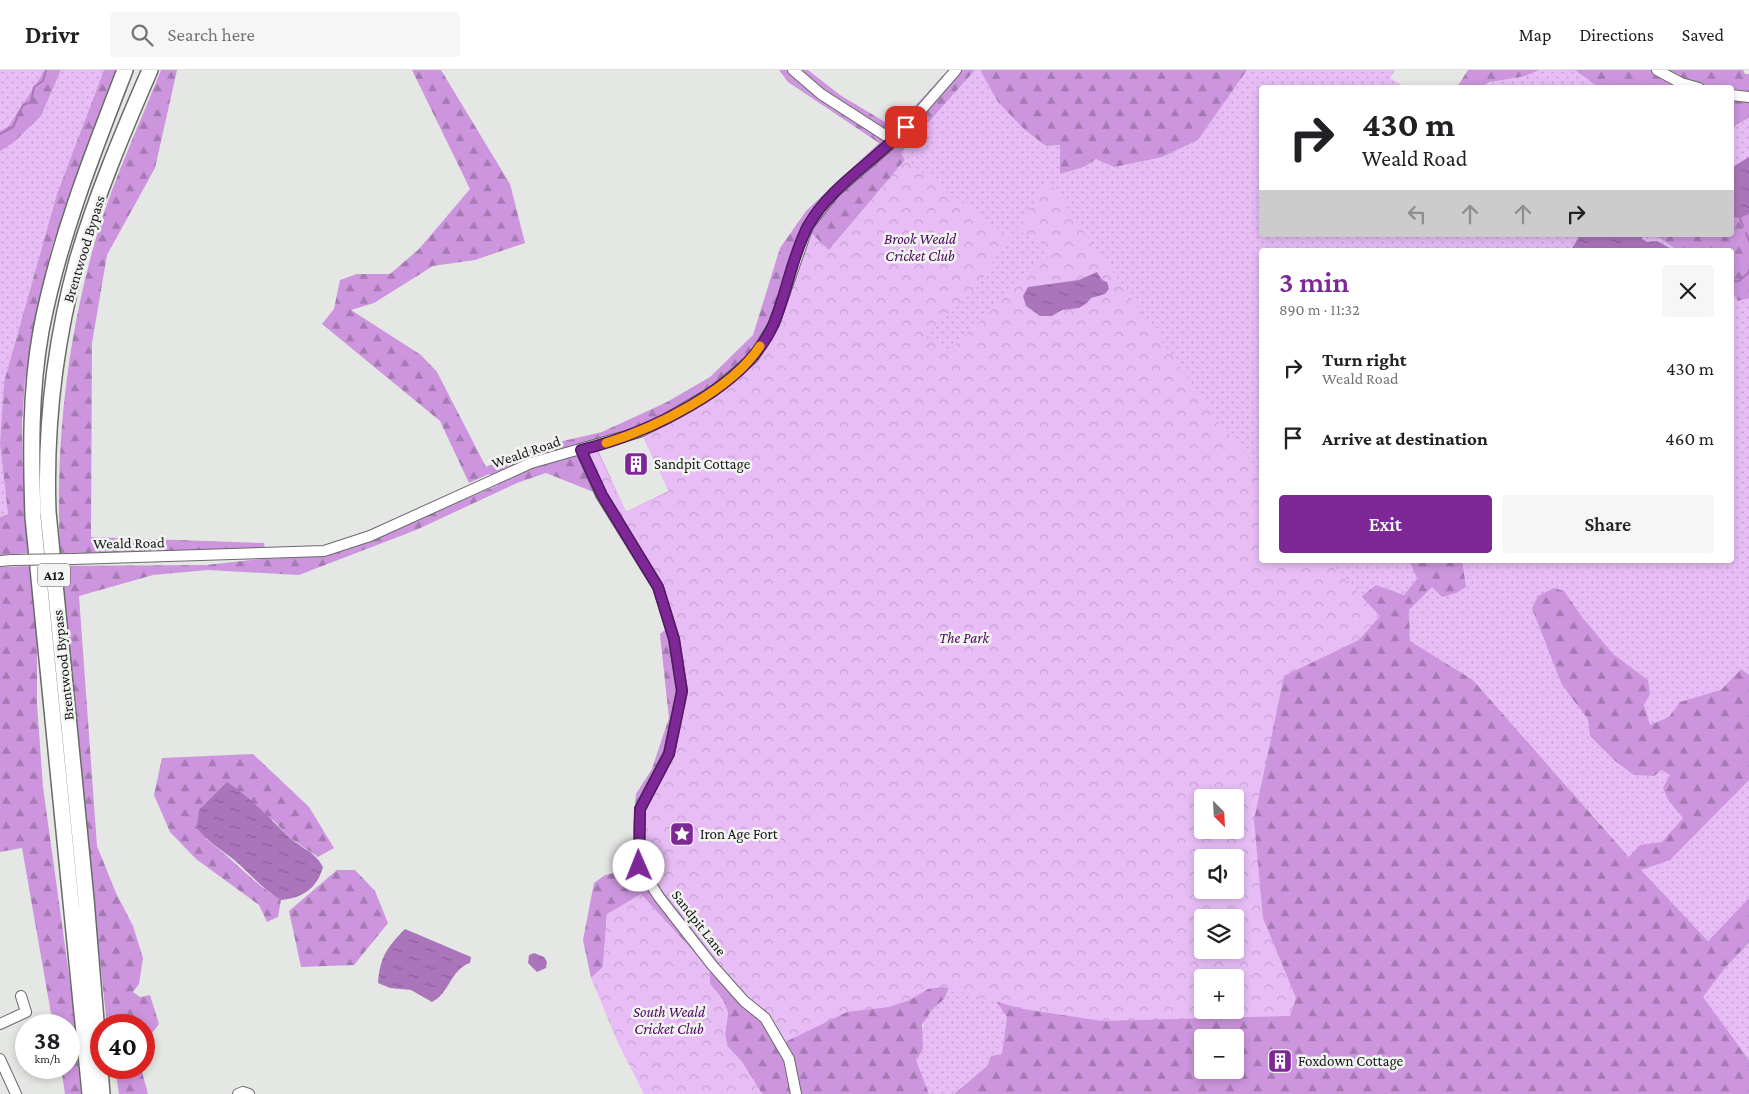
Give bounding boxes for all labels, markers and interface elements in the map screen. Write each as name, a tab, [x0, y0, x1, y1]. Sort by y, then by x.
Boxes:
search box	[110, 12, 460, 57]
text: Drivr	[25, 21, 80, 48]
icon: search	[128, 21, 156, 49]
text: Search here	[168, 24, 255, 45]
text: Map	[1519, 25, 1551, 45]
text: Directions	[1579, 25, 1654, 45]
text: Saved	[1682, 25, 1724, 45]
icon: right	[1279, 105, 1344, 170]
text: 430 m	[1362, 105, 1455, 144]
pin	[885, 106, 927, 148]
icon: arrive	[892, 113, 920, 141]
text: Weald Road	[1362, 146, 1467, 171]
street label: Brentwood Bypass	[60, 194, 109, 305]
icon: left	[1403, 200, 1431, 228]
icon: ahead	[1456, 200, 1484, 228]
icon: ahead	[1509, 200, 1537, 228]
icon: right	[1562, 200, 1590, 228]
park label: Brook Weald Cricket Club	[884, 231, 957, 264]
text: 3 min	[1279, 265, 1349, 298]
button: close	[1662, 265, 1714, 317]
text: 890 m · 11:32	[1279, 301, 1360, 318]
text: Turn right	[1322, 349, 1407, 370]
icon: right	[1279, 354, 1307, 382]
text: 430 m	[1666, 358, 1714, 379]
text: Weald Road	[1322, 370, 1399, 387]
icon: arrive	[1279, 424, 1307, 452]
text: Arrive at destination	[1322, 428, 1488, 449]
text: 460 m	[1665, 428, 1714, 449]
street label: Weald Road	[489, 433, 563, 471]
building icon: Sandpit Cottage	[623, 451, 649, 477]
place label: Sandpit Cottage	[654, 456, 751, 473]
button: Exit	[1279, 495, 1492, 553]
button: Share	[1502, 495, 1714, 553]
street label: Weald Road	[93, 534, 165, 552]
road number: A12	[38, 564, 70, 586]
street label: Brentwood Bypass	[49, 609, 78, 721]
park label: The Park	[939, 630, 990, 646]
north arrow	[1194, 789, 1244, 839]
map controls	[1194, 789, 1244, 1079]
place icon: Iron Age Fort	[669, 821, 695, 847]
place label: Iron Age Fort	[700, 826, 779, 843]
position arrow	[612, 839, 664, 891]
button: sound	[1194, 849, 1244, 899]
street label: Sandpit Lane	[668, 887, 730, 960]
button: layers	[1194, 909, 1244, 959]
button: +	[1194, 969, 1244, 1019]
park label: South Weald Cricket Club	[633, 1004, 706, 1037]
speed limit sign: 40	[90, 1014, 155, 1079]
text: 38	[34, 1027, 61, 1054]
button: −	[1194, 1029, 1244, 1079]
building icon: Foxdown Cottage	[1267, 1048, 1293, 1074]
text: km/h	[35, 1052, 60, 1066]
place label: Foxdown Cottage	[1298, 1053, 1404, 1070]

